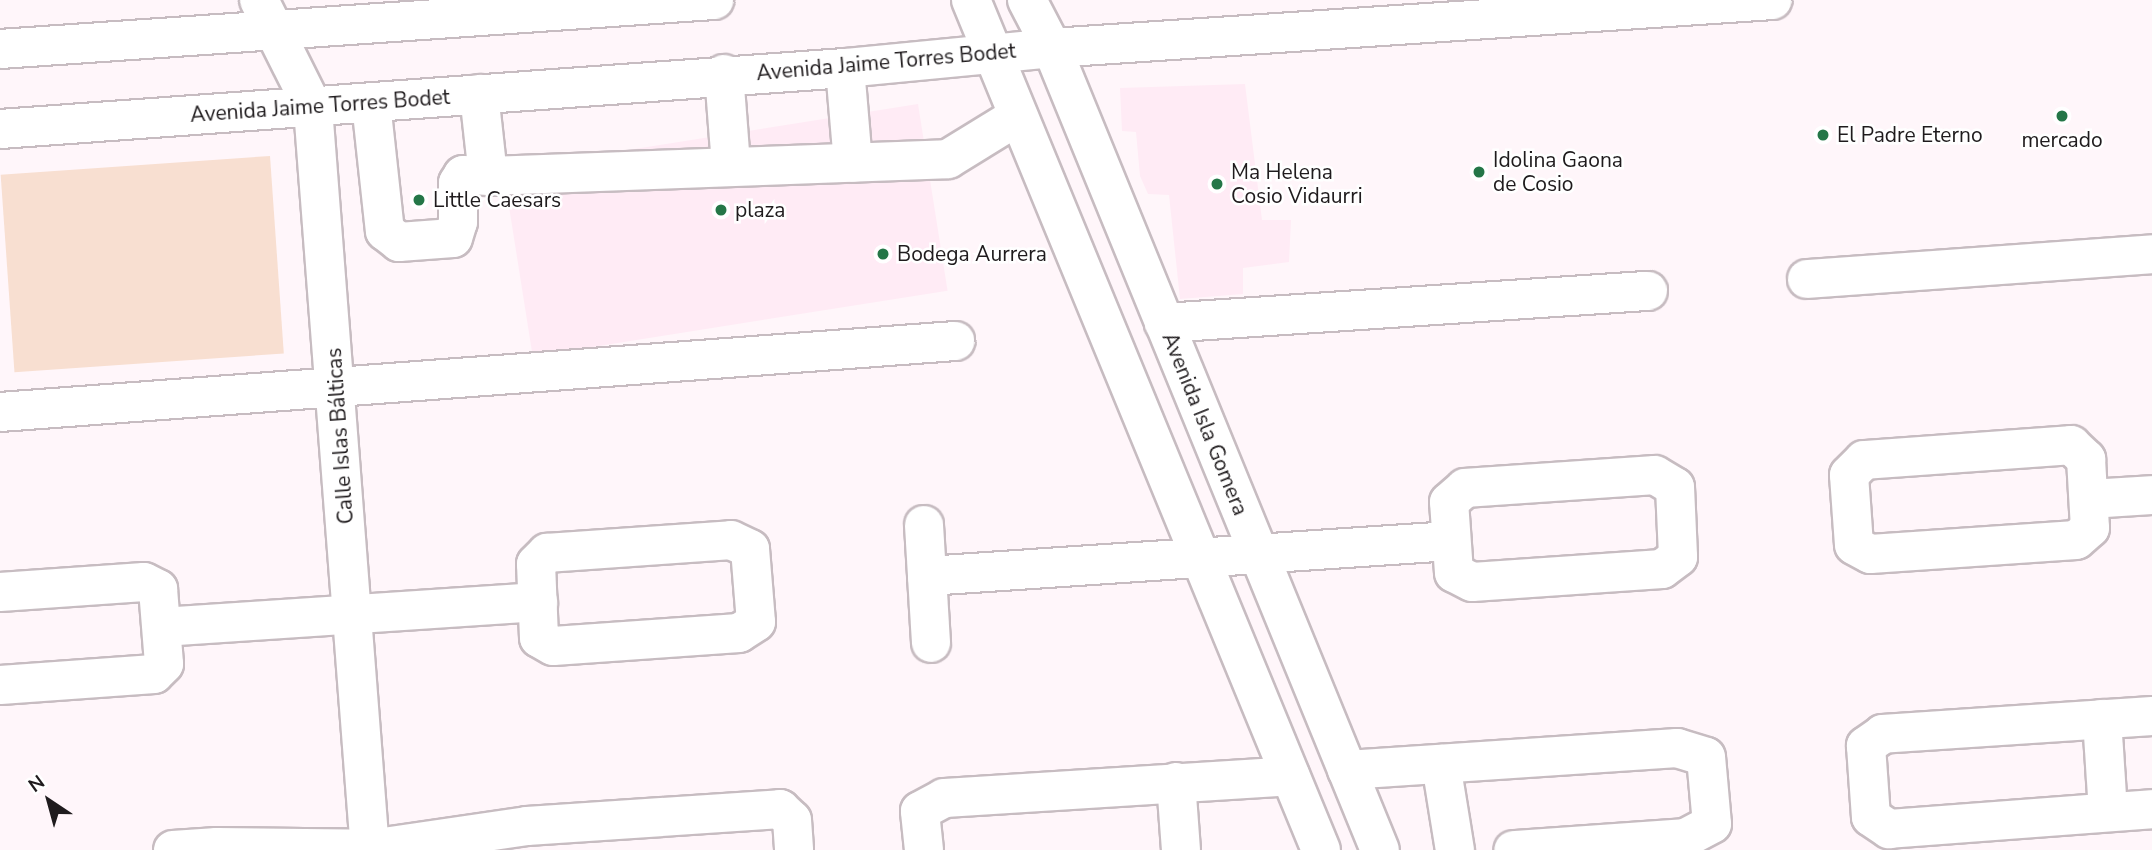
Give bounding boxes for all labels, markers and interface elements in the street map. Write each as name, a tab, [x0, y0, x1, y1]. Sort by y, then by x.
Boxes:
street label: Avenida Jaime Torres Bodet	[755, 38, 1017, 86]
street label: Avenida Jaime Torres Bodet	[189, 84, 451, 128]
marker: mercado	[2054, 108, 2070, 124]
place label: El Padre Eterno	[1837, 122, 1983, 148]
marker: El Padre Eterno	[1815, 127, 1831, 143]
place label: mercado	[2021, 127, 2103, 153]
place label: Idolina Gaona de Cosio	[1493, 147, 1623, 197]
place label: Ma Helena Cosio Vidaurri	[1231, 159, 1363, 209]
marker: Idolina Gaona de Cosio	[1471, 164, 1487, 180]
marker: Ma Helena Cosio Vidaurri	[1209, 176, 1225, 192]
place label: Little Caesars	[433, 187, 561, 213]
marker: Little Caesars	[411, 192, 427, 208]
place label: plaza	[735, 197, 785, 223]
marker: plaza	[713, 202, 729, 218]
place label: Bodega Aurrera	[897, 241, 1047, 267]
marker: Bodega Aurrera	[875, 246, 891, 262]
street label: Avenida Isla Gomera	[1157, 329, 1253, 519]
street label: Calle Islas Bálticas	[321, 347, 359, 525]
north arrow	[14, 766, 84, 836]
text: N	[23, 769, 50, 799]

